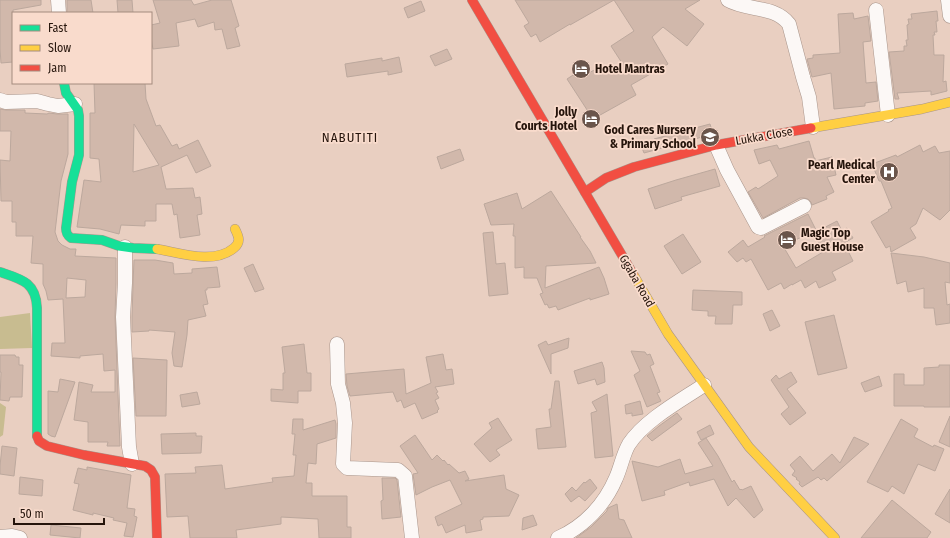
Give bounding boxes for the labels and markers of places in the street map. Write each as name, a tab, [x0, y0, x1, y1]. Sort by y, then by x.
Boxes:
hotel icon: Hotel Mantras	[570, 58, 592, 80]
place label: Hotel Mantras	[595, 62, 666, 76]
place label: Jolly Courts Hotel	[515, 105, 578, 133]
hotel icon: Jolly Courts Hotel	[580, 108, 602, 130]
place label: God Cares Nursery & Primary School	[604, 123, 697, 151]
school or university icon: God Cares Nursery & Primary School	[699, 126, 721, 148]
place label: Pearl Medical Center	[808, 158, 876, 186]
hospital icon: Pearl Medical Center	[878, 161, 900, 183]
place label: Magic Top Guest House	[801, 226, 864, 254]
hotel icon: Magic Top Guest House	[776, 229, 798, 251]

